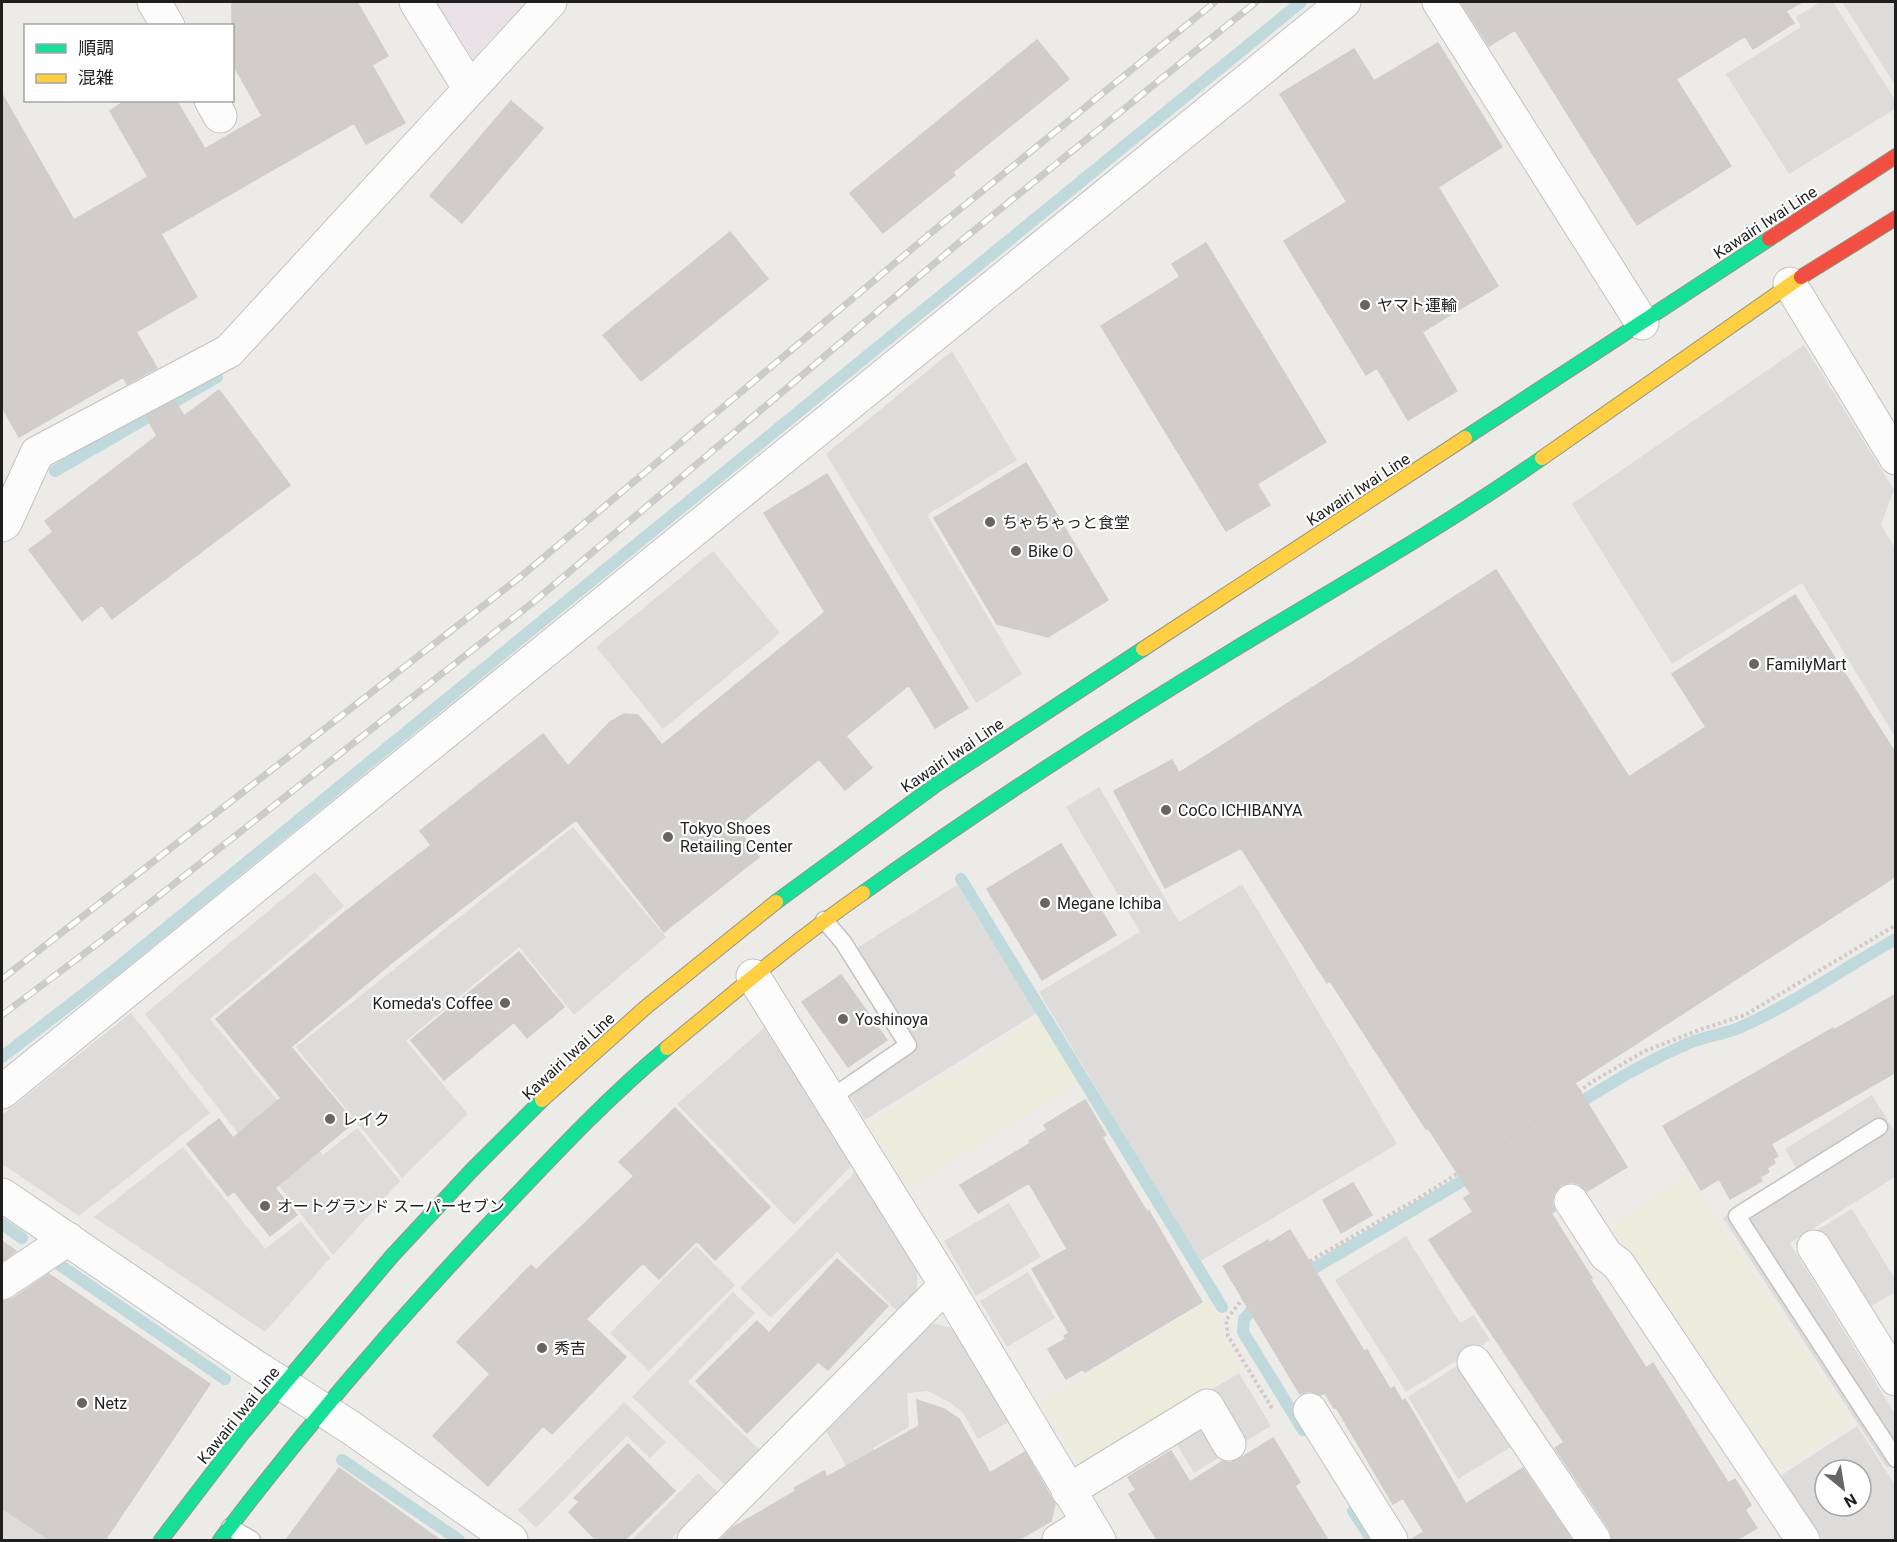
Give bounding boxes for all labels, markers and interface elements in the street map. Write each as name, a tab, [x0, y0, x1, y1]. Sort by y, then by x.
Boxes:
legend	[24, 24, 234, 102]
text: 順調	[78, 37, 114, 58]
text: 混雑	[78, 67, 114, 88]
street label: Kawairi Iwai Line	[1710, 182, 1821, 263]
place label: ヤマト運輸	[1377, 296, 1457, 315]
marker: ヤマト運輸	[1358, 298, 1372, 312]
street label: Kawairi Iwai Line	[1303, 449, 1414, 530]
place label: ちゃちゃっと食堂	[1002, 513, 1130, 532]
marker: ちゃちゃっと食堂	[983, 515, 997, 529]
place label: Bike O	[1028, 542, 1073, 561]
marker: Bike O	[1009, 544, 1023, 558]
place label: FamilyMart	[1766, 655, 1846, 674]
marker: FamilyMart	[1747, 657, 1761, 671]
street label: Kawairi Iwai Line	[897, 714, 1007, 797]
place label: CoCo ICHIBANYA	[1178, 801, 1303, 820]
marker: CoCo ICHIBANYA	[1159, 803, 1173, 817]
place label: Tokyo Shoes Retailing Center	[680, 819, 793, 856]
marker: Tokyo Shoes Retailing Center	[661, 830, 675, 844]
place label: Megane Ichiba	[1057, 894, 1162, 913]
marker: Megane Ichiba	[1038, 896, 1052, 910]
place label: Komeda's Coffee	[372, 994, 493, 1013]
marker: Komeda's Coffee	[498, 996, 512, 1010]
street label: Kawairi Iwai Line	[518, 1009, 618, 1104]
place label: Yoshinoya	[855, 1010, 928, 1029]
marker: Yoshinoya	[836, 1012, 850, 1026]
place label: レイク	[342, 1110, 390, 1129]
marker: レイク	[323, 1112, 337, 1126]
place label: オートグランド スーパーセブン	[277, 1197, 505, 1216]
marker: オートグランド スーパーセブン	[258, 1199, 272, 1213]
place label: 秀吉	[554, 1339, 586, 1358]
marker: 秀吉	[535, 1341, 549, 1355]
street label: Kawairi Iwai Line	[193, 1363, 283, 1468]
place label: Netz	[94, 1394, 127, 1413]
marker: Netz	[75, 1396, 89, 1410]
north arrow	[1813, 1458, 1873, 1518]
text: N	[1841, 1490, 1860, 1512]

